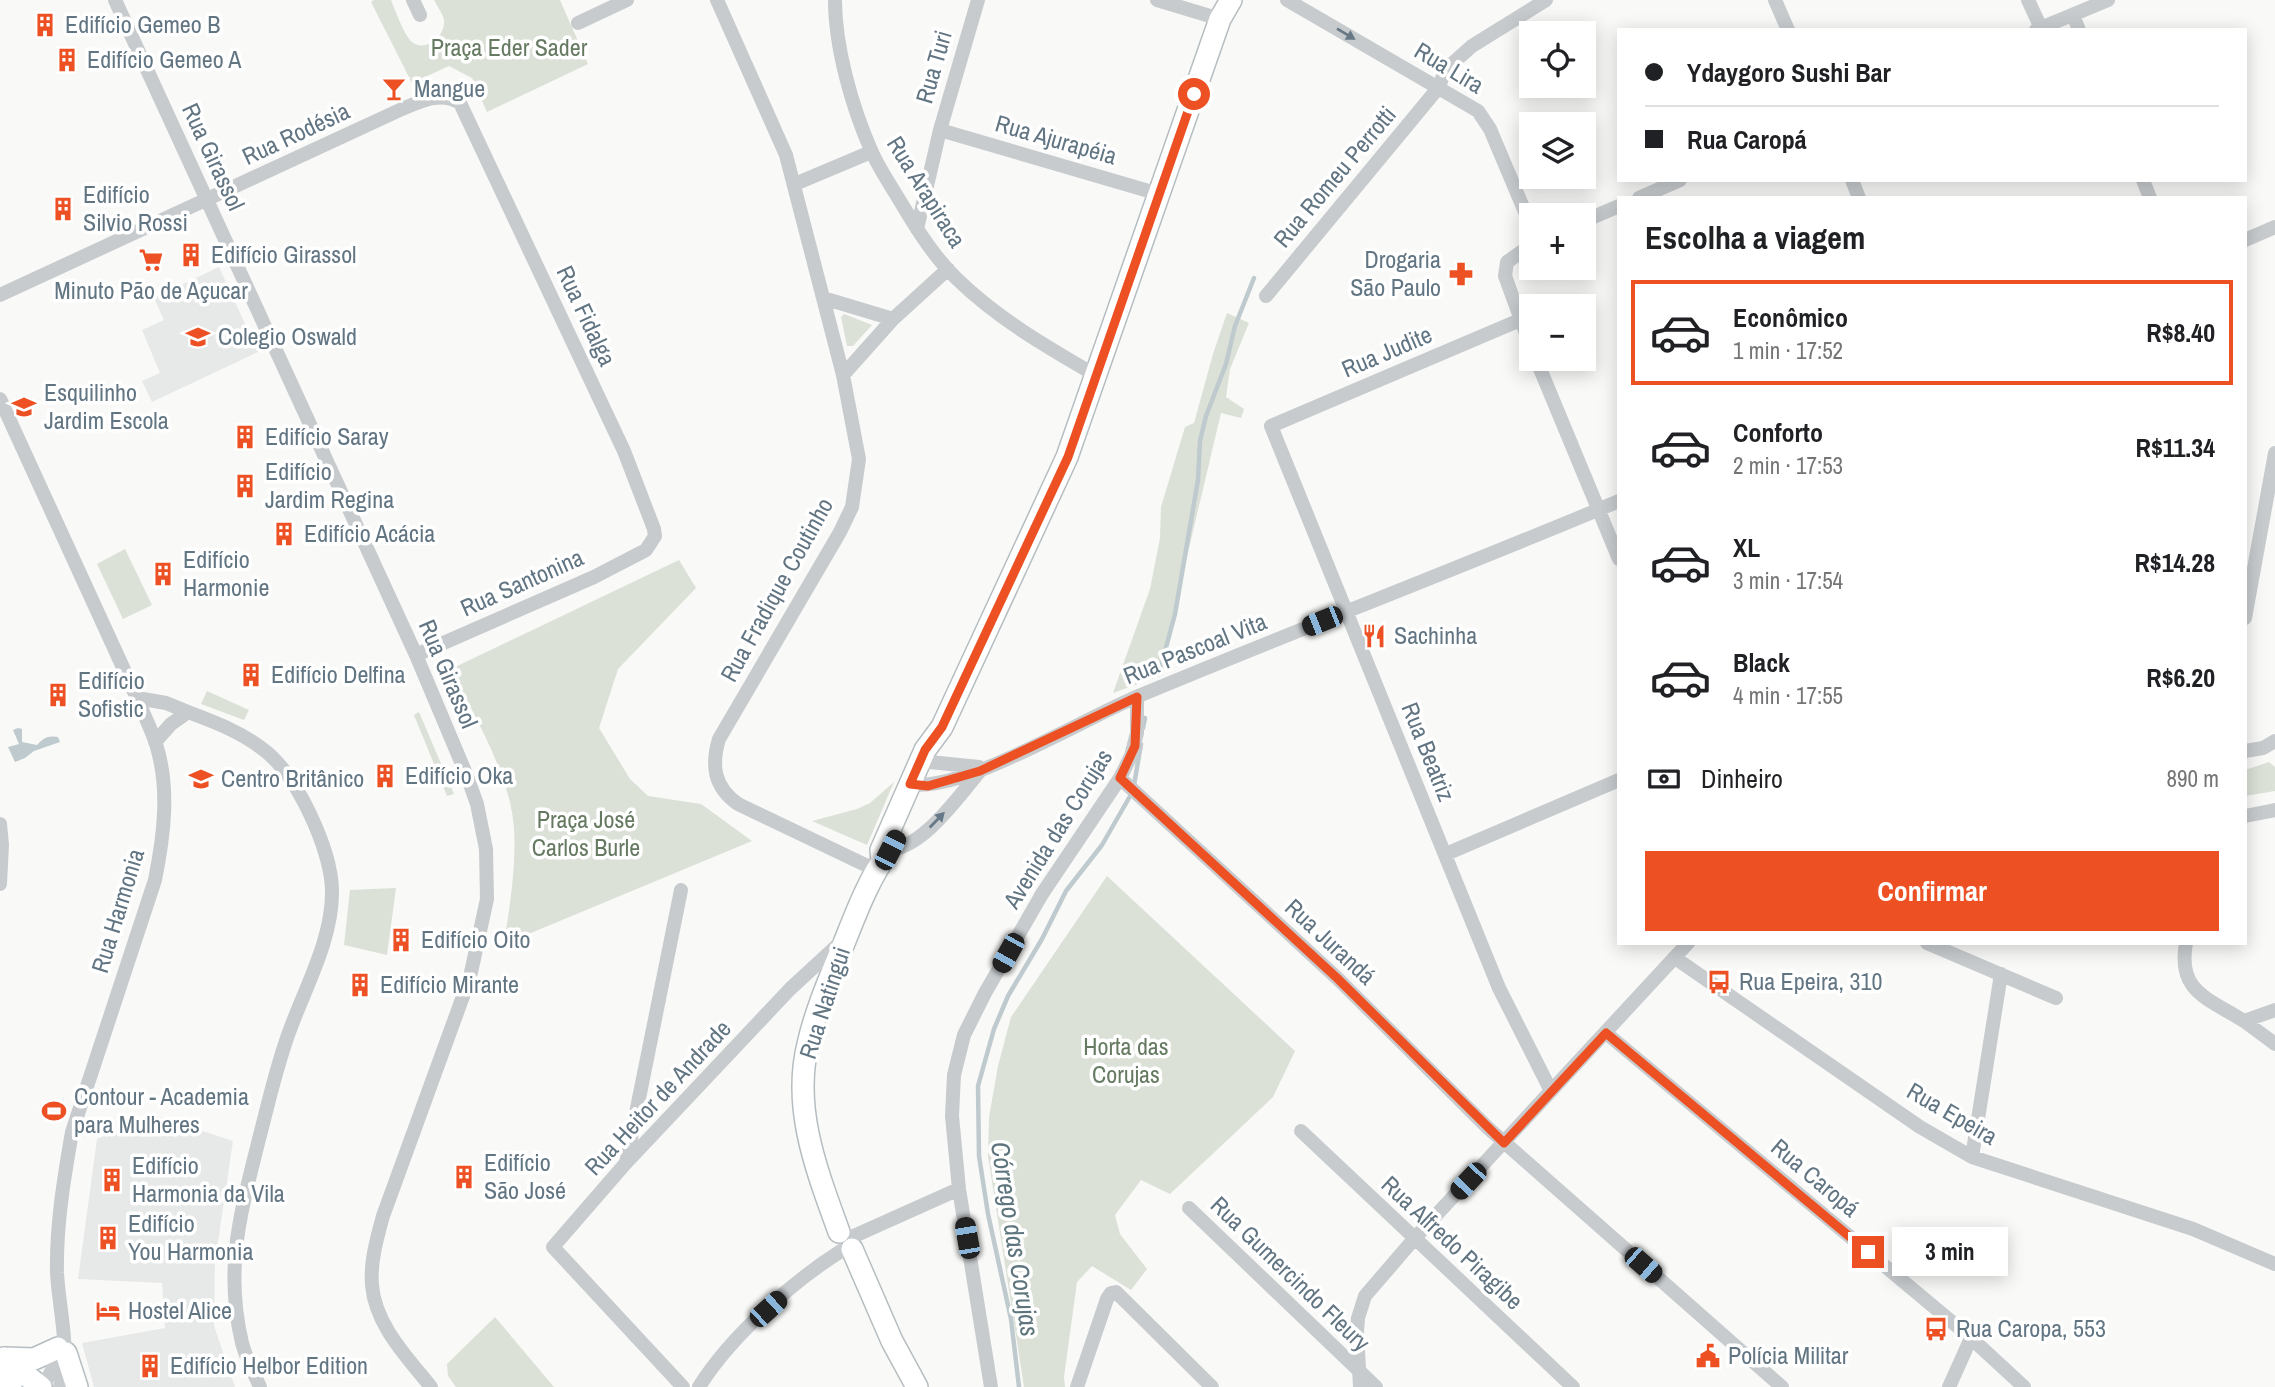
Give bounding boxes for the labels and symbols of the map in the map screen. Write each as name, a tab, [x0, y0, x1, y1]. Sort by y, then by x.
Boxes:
place label: Edifício Gemeo B	[65, 8, 220, 40]
building icon: Edifício Gemeo B	[31, 11, 59, 39]
street label: Rua Turi	[907, 26, 959, 107]
one-way arrow	[1337, 28, 1356, 40]
park label: Praça Eder Sader	[431, 31, 588, 63]
street label: Rua Lira	[1409, 34, 1490, 100]
place label: Edifício Gemeo A	[87, 43, 242, 75]
building icon: Edifício Gemeo A	[53, 46, 81, 74]
place label: Mangue	[414, 72, 485, 104]
bar icon: Mangue	[380, 75, 408, 103]
route start	[1178, 78, 1210, 110]
street label: Rua Rodésia	[237, 94, 354, 172]
street label: Rua Girassol	[175, 98, 253, 215]
street label: Rua Romeu Perrotti	[1266, 99, 1403, 254]
street label: Rua Ajurapéia	[992, 106, 1121, 172]
street label: Rua Arapiraca	[880, 130, 974, 253]
place label: Edifício Silvio Rossi	[83, 178, 188, 238]
building icon: Edifício Silvio Rossi	[49, 195, 77, 223]
place label: Edifício Girassol	[211, 238, 357, 270]
building icon: Edifício Girassol	[177, 241, 205, 269]
place label: Drogaria São Paulo	[1350, 243, 1441, 303]
supermarket icon: Minuto Pão de Açucar	[137, 246, 165, 274]
street label: Rua Fidalga	[550, 260, 624, 371]
pharmacy icon: Drogaria São Paulo	[1447, 260, 1475, 288]
place label: Minuto Pão de Açucar	[54, 274, 248, 306]
street label: Rua Judite	[1337, 318, 1437, 384]
place label: Colegio Oswald	[218, 320, 357, 352]
school or university icon: Colegio Oswald	[184, 323, 212, 351]
place label: Esquilinho Jardim Escola	[44, 376, 169, 436]
school or university icon: Esquilinho Jardim Escola	[10, 393, 38, 421]
place label: Edifício Saray	[265, 420, 389, 452]
building icon: Edifício Saray	[231, 423, 259, 451]
place label: Edifício Jardim Regina	[265, 455, 394, 515]
building icon: Edifício Jardim Regina	[231, 472, 259, 500]
street label: Rua Fradique Coutinho	[712, 492, 840, 687]
place label: Edifício Acácia	[304, 517, 435, 549]
building icon: Edifício Acácia	[270, 520, 298, 548]
street label: Rua Santonina	[455, 541, 588, 623]
place label: Edifício Harmonie	[183, 543, 269, 603]
building icon: Edifício Harmonie	[149, 560, 177, 588]
car	[1299, 603, 1346, 639]
street label: Rua Pascoal Vita	[1118, 605, 1271, 691]
street label: Rua Girassol	[412, 615, 486, 733]
place label: Sachinha	[1394, 619, 1477, 651]
restaurant icon: Sachinha	[1360, 622, 1388, 650]
place label: Edifício Delfina	[271, 658, 406, 690]
building icon: Edifício Delfina	[237, 661, 265, 689]
place label: Edifício Sofistic	[78, 664, 145, 724]
building icon: Edifício Sofistic	[44, 681, 72, 709]
street label: Rua Beatriz	[1395, 697, 1463, 806]
street label: Avenida das Corujas	[995, 743, 1119, 915]
place label: Edifício Oka	[405, 759, 513, 791]
place label: Centro Britânico	[221, 762, 364, 794]
building icon: Edifício Oka	[371, 762, 399, 790]
school or university icon: Centro Britânico	[187, 765, 215, 793]
park label: Praça José Carlos Burle	[532, 803, 640, 863]
one-way arrow	[929, 812, 945, 829]
car	[872, 827, 909, 873]
street label: Rua Harmonia	[83, 845, 151, 977]
street label: Rua Jurandá	[1279, 891, 1383, 991]
place label: Edifício Oito	[421, 923, 530, 955]
building icon: Edifício Oito	[387, 926, 415, 954]
car	[989, 930, 1028, 976]
street label: Rua Natingui	[791, 943, 857, 1063]
place label: Rua Epeira, 310	[1739, 965, 1882, 997]
place label: Edifício Mirante	[380, 968, 519, 1000]
bus stop icon: Rua Epeira, 310	[1705, 968, 1733, 996]
building icon: Edifício Mirante	[346, 971, 374, 999]
street label: Rua Heitor de Andrade	[577, 1013, 738, 1182]
park label: Horta das Corujas	[1083, 1030, 1169, 1090]
street label: Rua Epeira	[1901, 1074, 2004, 1152]
place label: Contour - Academia para Mulheres	[74, 1080, 249, 1140]
sports icon: Contour - Academia para Mulheres	[40, 1097, 68, 1125]
street label: Rua Caropá	[1765, 1131, 1867, 1224]
water label: Córrego das Corujas	[983, 1139, 1048, 1339]
place label: Edifício São José	[484, 1146, 566, 1206]
place label: Edifício Harmonia da Vila	[132, 1149, 285, 1209]
car	[1446, 1158, 1491, 1204]
building icon: Edifício São José	[450, 1163, 478, 1191]
building icon: Edifício Harmonia da Vila	[98, 1166, 126, 1194]
street label: Rua Alfredo Piragibe	[1375, 1168, 1530, 1316]
street label: Rua Gumercindo Fleury	[1204, 1189, 1377, 1358]
place label: Edifício You Harmonia	[128, 1207, 253, 1267]
car	[954, 1215, 981, 1261]
building icon: Edifício You Harmonia	[94, 1224, 122, 1252]
callout: 3 min	[1892, 1228, 2008, 1276]
route end	[1852, 1236, 1884, 1268]
car	[1621, 1243, 1666, 1287]
car	[746, 1287, 791, 1331]
place label: Hostel Alice	[128, 1294, 232, 1326]
hotel icon: Hostel Alice	[94, 1297, 122, 1325]
place label: Rua Caropa, 553	[1956, 1312, 2106, 1344]
bus stop icon: Rua Caropa, 553	[1922, 1315, 1950, 1343]
place label: Polícia Militar	[1728, 1339, 1849, 1371]
public building icon: Polícia Militar	[1694, 1342, 1722, 1370]
place label: Edifício Helbor Edition	[170, 1349, 368, 1381]
building icon: Edifício Helbor Edition	[136, 1352, 164, 1380]

